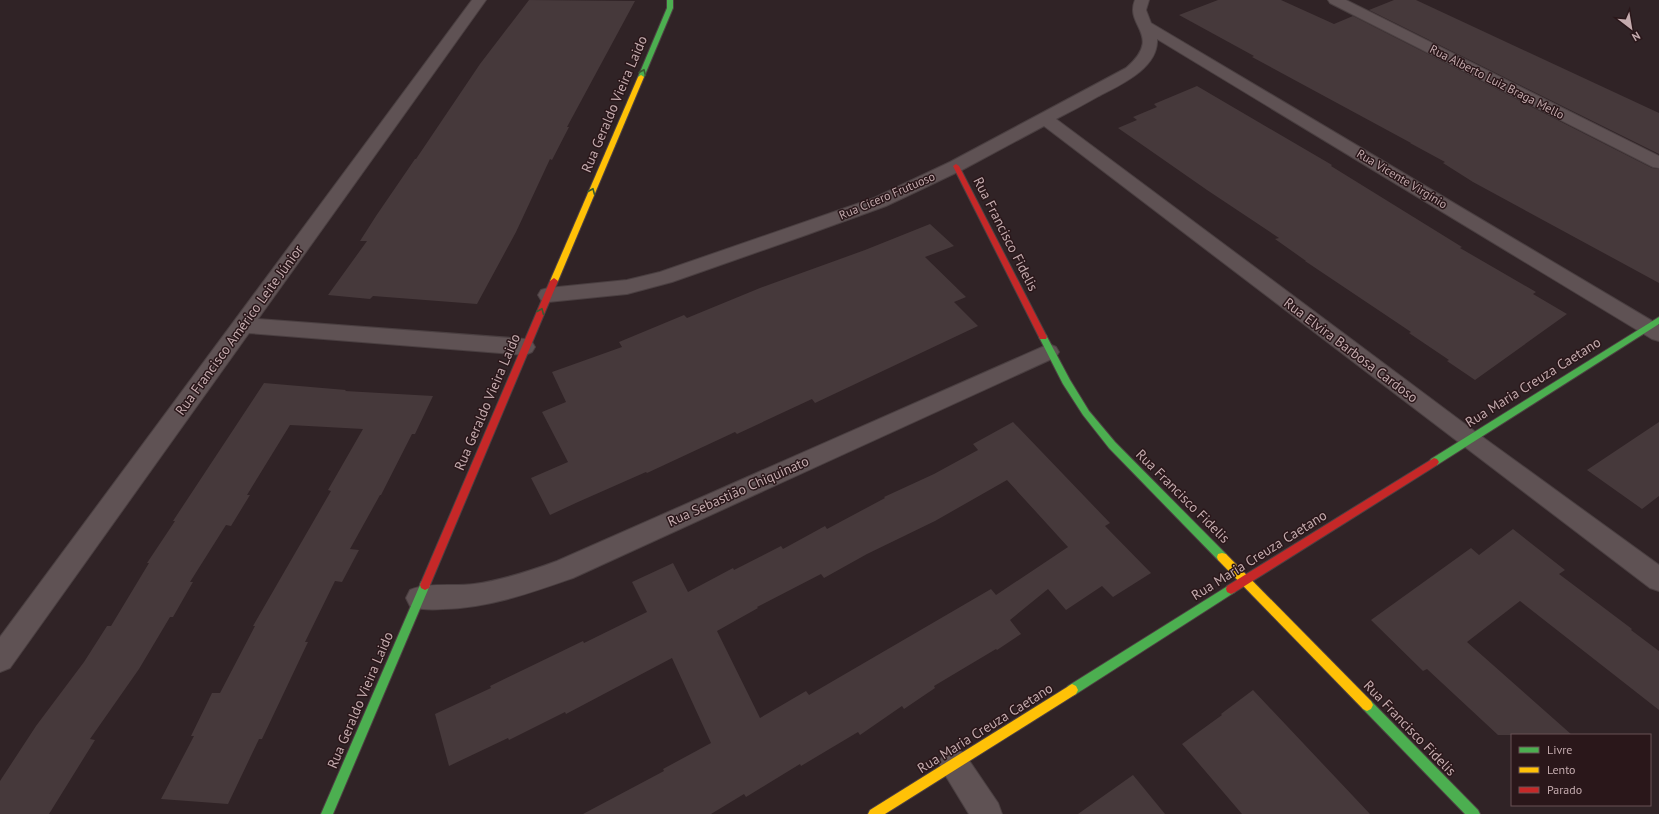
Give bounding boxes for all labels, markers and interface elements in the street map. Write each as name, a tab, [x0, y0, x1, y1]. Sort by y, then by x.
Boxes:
north arrow	[1611, 8, 1651, 48]
text: N	[1629, 29, 1643, 44]
street label: Rua Geraldo Vieira Laido	[577, 33, 651, 175]
street label: Rua Alberto Luiz Braga Mello	[1427, 41, 1567, 122]
one-way arrow	[638, 68, 646, 75]
street label: Rua Vicente Virgínio	[1354, 146, 1450, 212]
street label: Rua Cícero Frutuoso	[837, 169, 937, 223]
street label: Rua Francisco Fidelis	[969, 174, 1043, 294]
one-way arrow	[587, 188, 595, 195]
street label: Rua Francisco Américo Leite Júnior	[171, 241, 307, 419]
street label: Rua Elvira Barbosa Cardoso	[1280, 294, 1422, 406]
one-way arrow	[536, 308, 544, 315]
street label: Rua Geraldo Vieira Laido	[450, 331, 524, 473]
street label: Rua Maria Creuza Caetano	[1462, 333, 1604, 431]
street label: Rua Francisco Fidelis	[1132, 445, 1234, 547]
street label: Rua Sebastião Chiquinato	[664, 452, 812, 530]
street label: Rua Maria Creuza Caetano	[1188, 506, 1330, 604]
street label: Rua Geraldo Vieira Laido	[323, 629, 397, 771]
street label: Rua Francisco Fidelis	[1360, 677, 1460, 779]
street label: Rua Maria Creuza Caetano	[914, 679, 1056, 777]
legend	[1511, 734, 1651, 806]
text: Livre	[1547, 742, 1572, 757]
text: Lento	[1547, 762, 1576, 777]
text: Parado	[1547, 782, 1582, 797]

